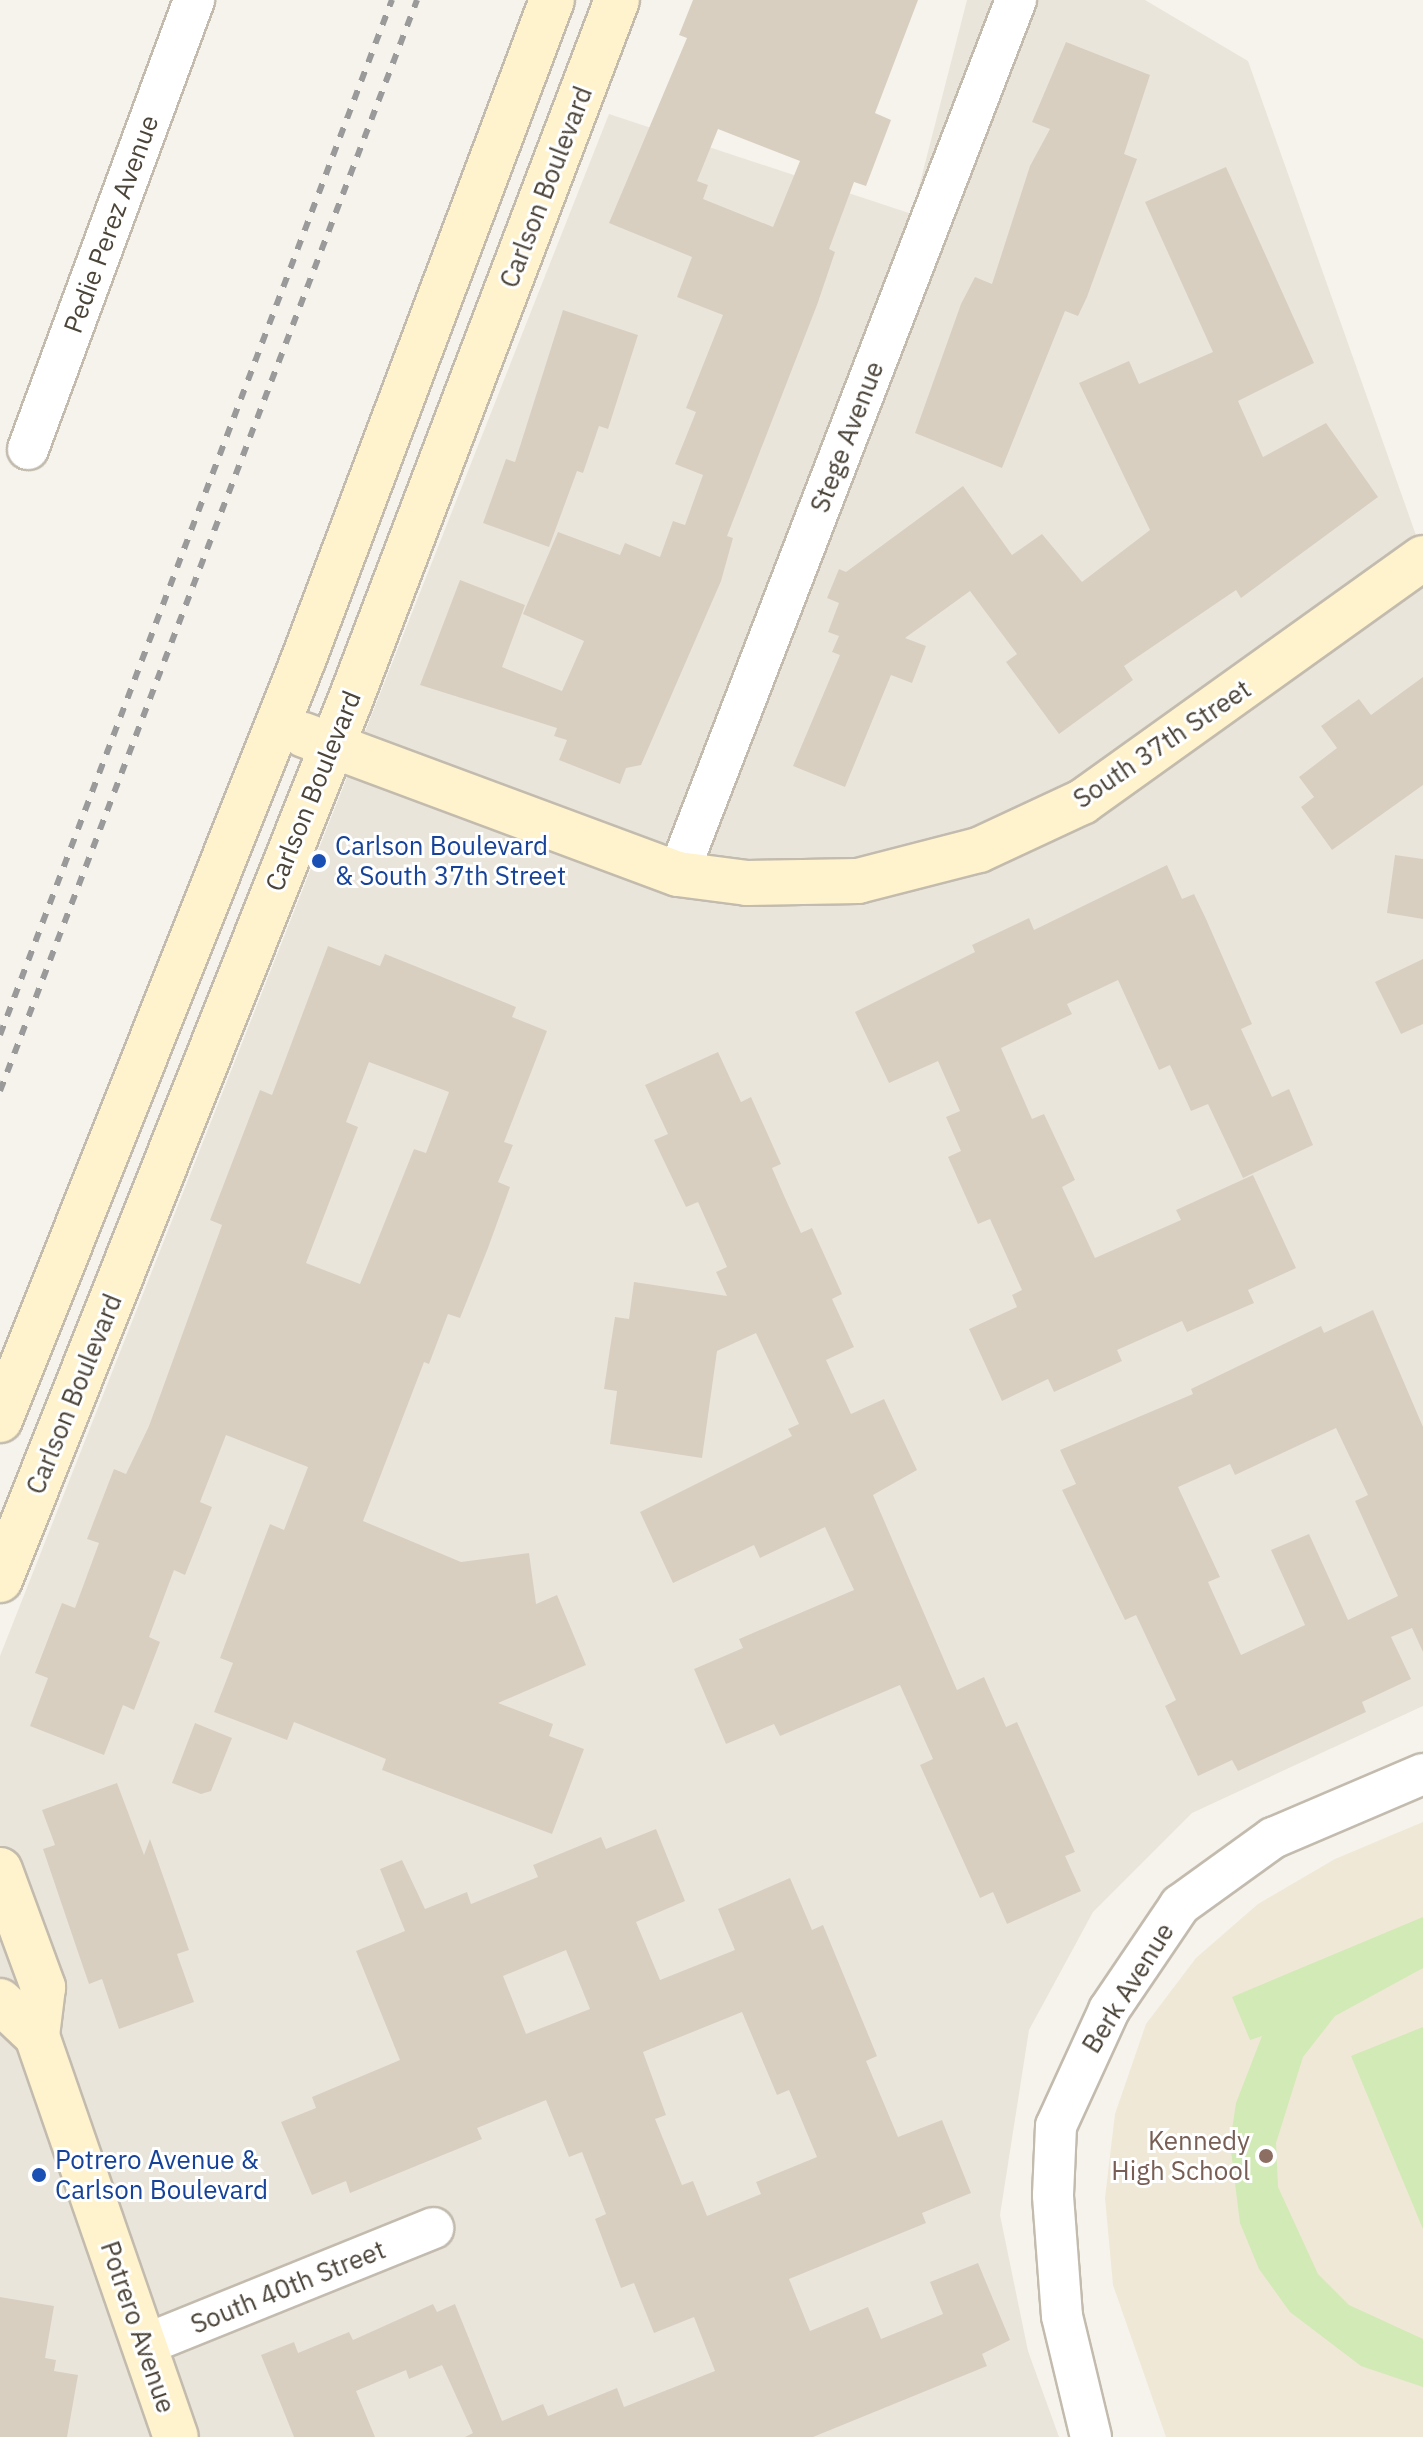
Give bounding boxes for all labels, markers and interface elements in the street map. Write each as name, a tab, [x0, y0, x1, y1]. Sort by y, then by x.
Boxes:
street label: Carlson Boulevard	[493, 82, 599, 292]
street label: Pedie Perez Avenue	[57, 111, 165, 337]
street label: Stege Avenue	[804, 357, 890, 517]
street label: South 37th Street	[1067, 673, 1257, 815]
street label: Carlson Boulevard	[259, 686, 367, 896]
place label: Carlson Boulevard & South 37th Street	[335, 830, 566, 892]
marker: Carlson Boulevard & South 37th Street	[310, 852, 328, 870]
street label: Carlson Boulevard	[20, 1289, 128, 1499]
street label: Berk Avenue	[1076, 1917, 1180, 2059]
place label: Kennedy High School	[1111, 2125, 1250, 2186]
place label: Potrero Avenue & Carlson Boulevard	[55, 2144, 268, 2206]
marker: Kennedy High School	[1257, 2147, 1275, 2165]
marker: Potrero Avenue & Carlson Boulevard	[30, 2166, 48, 2184]
street label: South 40th Street	[186, 2234, 390, 2340]
street label: Potrero Avenue	[94, 2237, 182, 2417]

